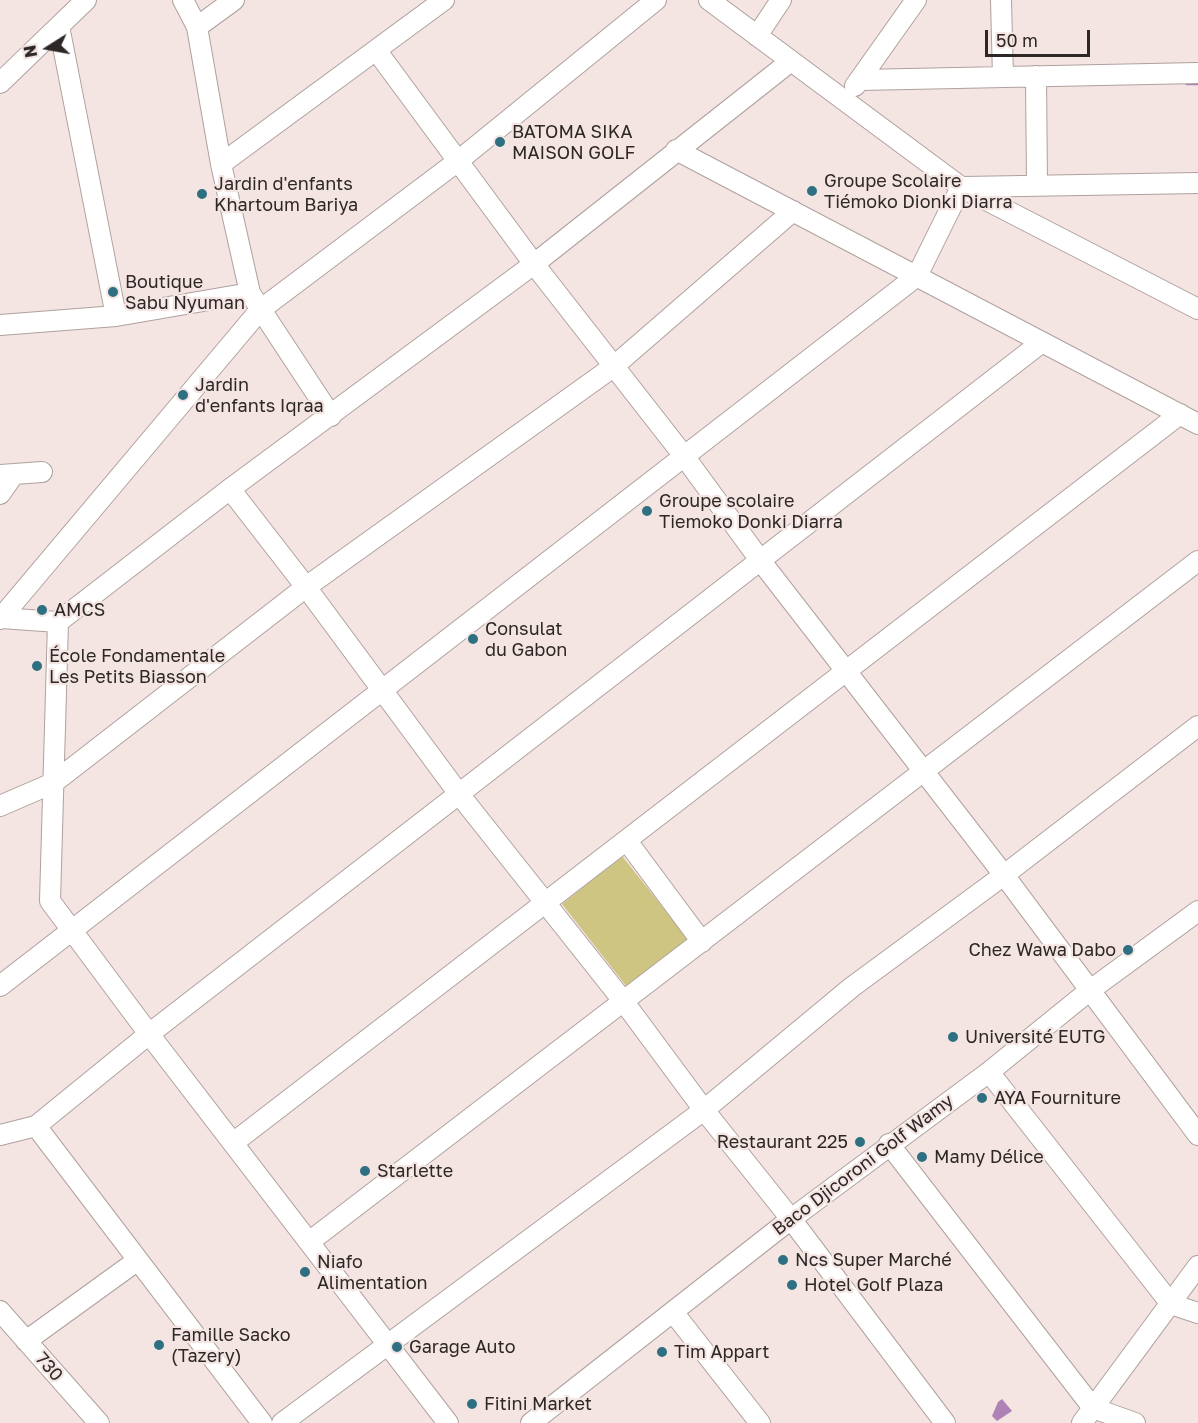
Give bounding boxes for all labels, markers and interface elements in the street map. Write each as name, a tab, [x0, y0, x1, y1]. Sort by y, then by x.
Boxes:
north arrow	[18, 18, 78, 78]
scale bar	[988, 18, 1093, 56]
text: 50 m	[996, 29, 1038, 51]
text: N	[19, 44, 41, 59]
place label: BATOMA SIKA MAISON GOLF	[512, 121, 635, 164]
marker: BATOMA SIKA MAISON GOLF	[493, 135, 507, 149]
place label: Groupe Scolaire Tiémoko Dionki Diarra	[824, 170, 1013, 213]
place label: Jardin d'enfants Khartoum Bariya	[214, 173, 358, 216]
marker: Groupe Scolaire Tiémoko Dionki Diarra	[805, 184, 819, 198]
marker: Jardin d'enfants Khartoum Bariya	[195, 187, 209, 201]
place label: Boutique Sabu Nyuman	[125, 271, 245, 314]
marker: Boutique Sabu Nyuman	[106, 285, 120, 299]
place label: Jardin d'enfants Iqraa	[195, 374, 324, 416]
marker: Jardin d'enfants Iqraa	[176, 388, 190, 402]
place label: Groupe scolaire Tiemoko Donki Diarra	[659, 490, 843, 532]
marker: Groupe scolaire Tiemoko Donki Diarra	[640, 504, 654, 518]
place label: AMCS	[54, 599, 105, 621]
marker: AMCS	[35, 603, 49, 617]
place label: Consulat du Gabon	[485, 618, 567, 660]
marker: Consulat du Gabon	[466, 632, 480, 646]
place label: École Fondamentale Les Petits Biasson	[49, 645, 225, 688]
marker: École Fondamentale Les Petits Biasson	[30, 659, 44, 673]
place label: Chez Wawa Dabo	[968, 939, 1116, 961]
marker: Chez Wawa Dabo	[1121, 943, 1135, 957]
place label: Université EUTG	[965, 1026, 1105, 1048]
marker: Université EUTG	[946, 1030, 960, 1044]
place label: AYA Fourniture	[994, 1087, 1121, 1109]
street label: Baco Djicoroni Golf Wamy	[768, 1090, 958, 1240]
marker: AYA Fourniture	[975, 1091, 989, 1105]
place label: Restaurant 225	[717, 1131, 848, 1153]
marker: Restaurant 225	[853, 1135, 867, 1149]
place label: Mamy Délice	[934, 1146, 1044, 1168]
marker: Mamy Délice	[915, 1150, 929, 1164]
place label: Starlette	[377, 1160, 453, 1182]
marker: Starlette	[358, 1164, 372, 1178]
place label: Ncs Super Marché	[795, 1249, 952, 1271]
place label: Niafo Alimentation	[317, 1251, 428, 1294]
marker: Ncs Super Marché	[776, 1253, 790, 1267]
marker: Niafo Alimentation	[298, 1265, 312, 1279]
place label: Hotel Golf Plaza	[804, 1274, 943, 1296]
marker: Hotel Golf Plaza	[785, 1278, 799, 1292]
place label: Famille Sacko (Tazery)	[171, 1324, 291, 1366]
place label: Garage Auto	[409, 1336, 515, 1358]
marker: Famille Sacko (Tazery)	[152, 1338, 166, 1352]
marker: Garage Auto	[390, 1340, 404, 1354]
place label: Tim Appart	[674, 1341, 769, 1363]
marker: Tim Appart	[655, 1345, 669, 1359]
street label: 730	[31, 1348, 67, 1386]
place label: Fitini Market	[484, 1393, 592, 1415]
marker: Fitini Market	[465, 1397, 479, 1411]

